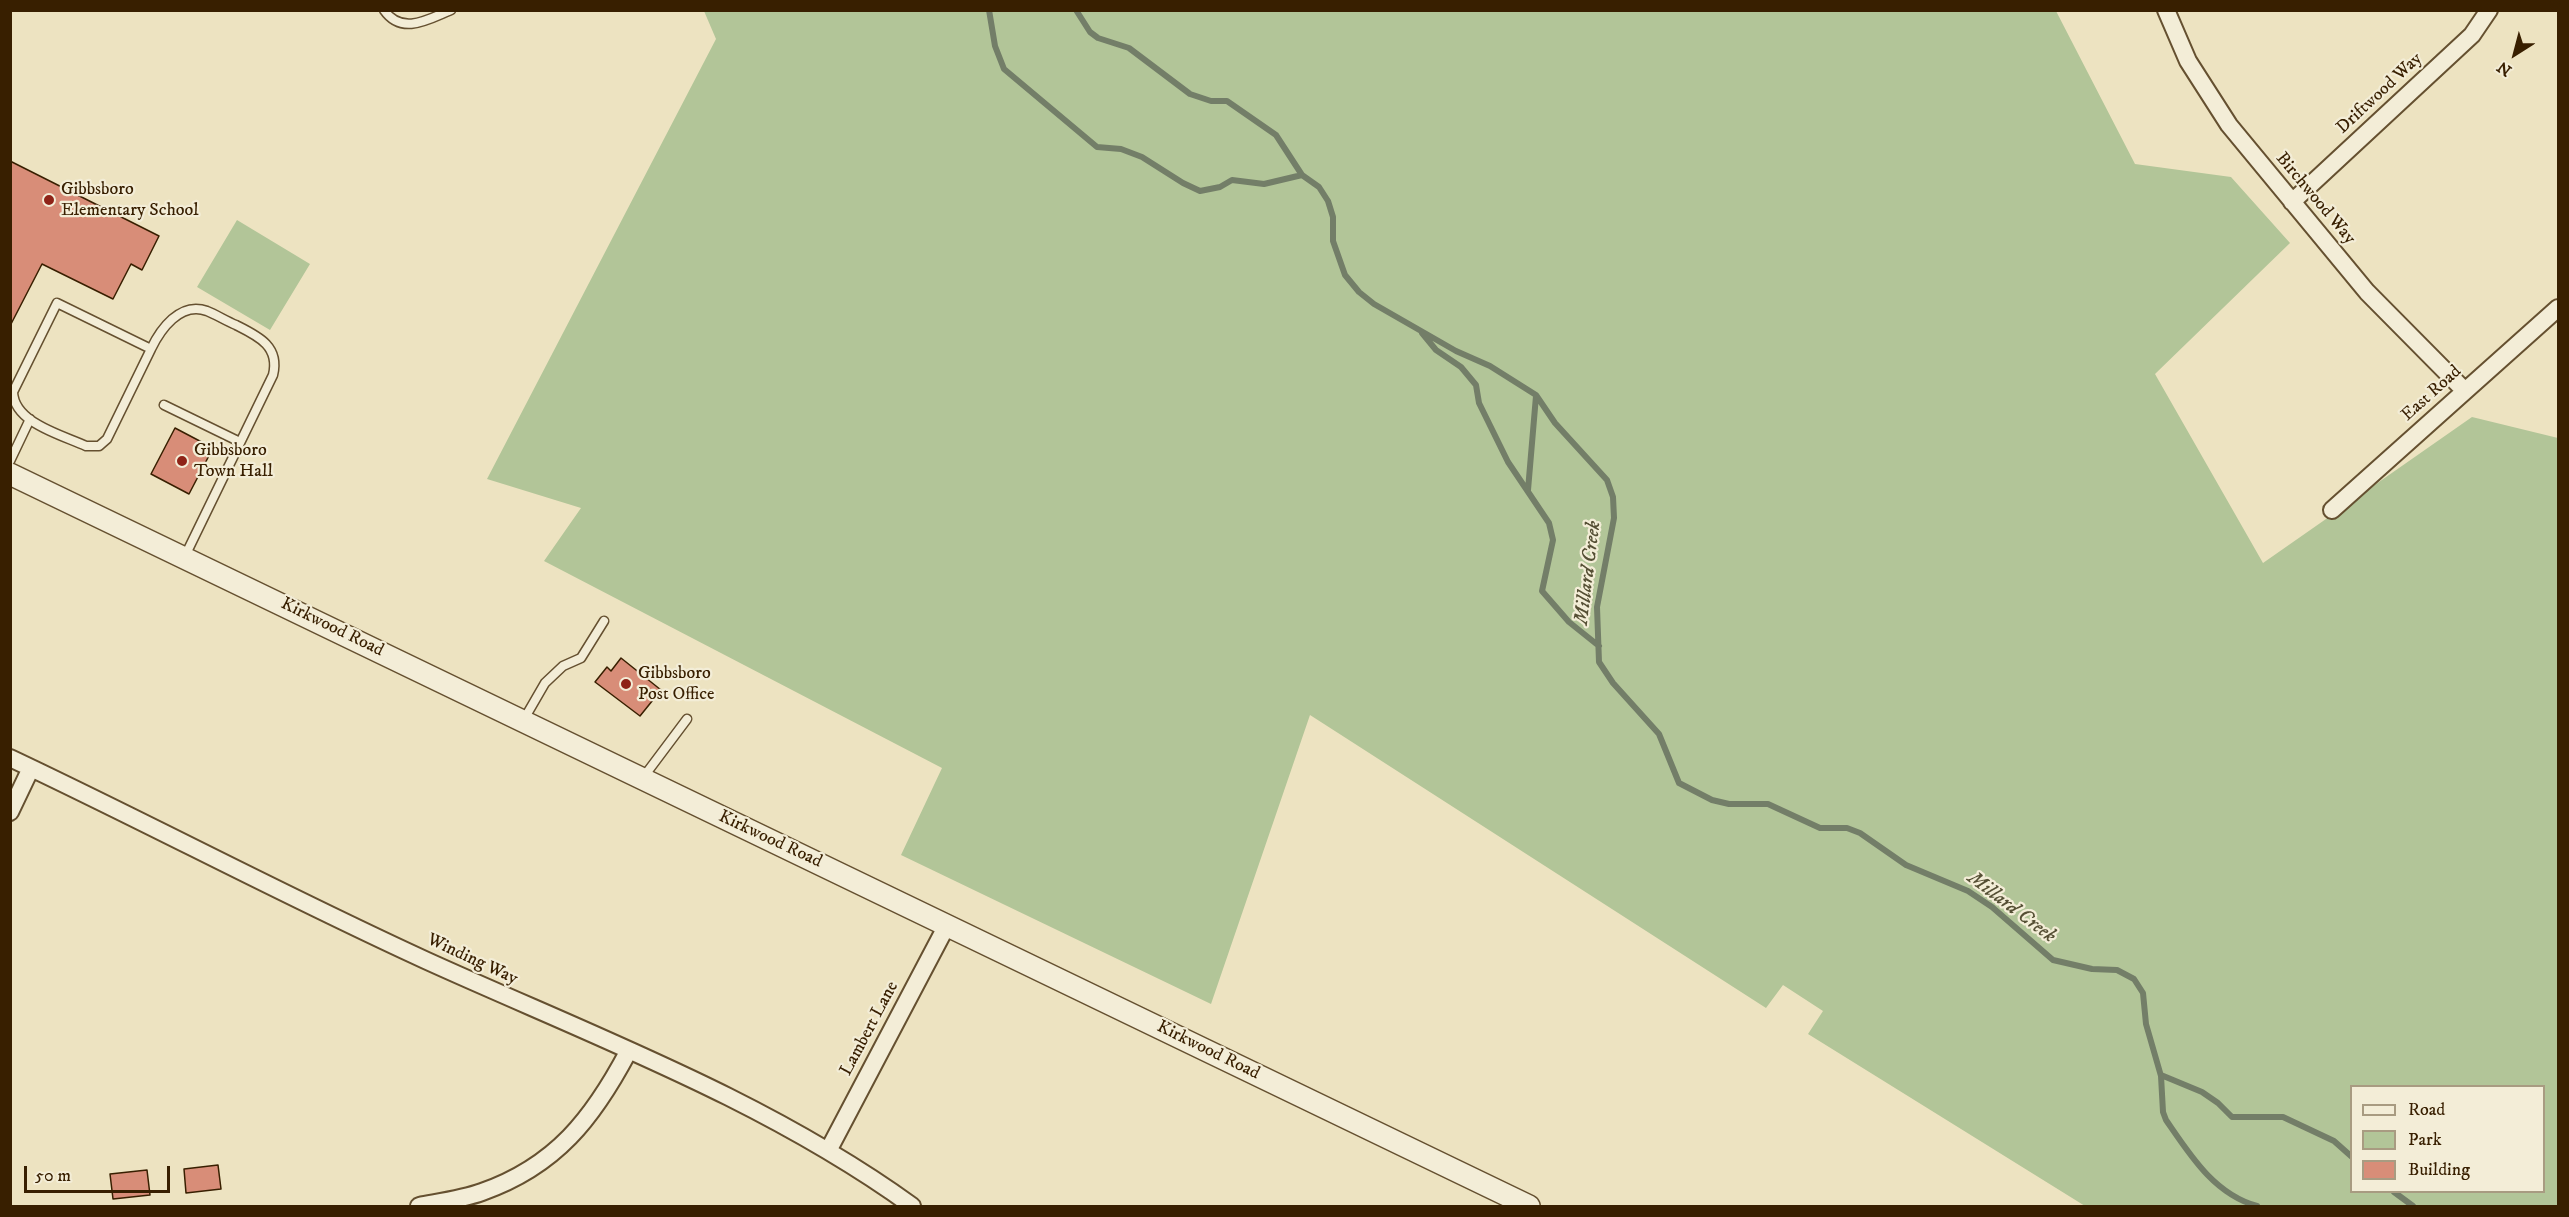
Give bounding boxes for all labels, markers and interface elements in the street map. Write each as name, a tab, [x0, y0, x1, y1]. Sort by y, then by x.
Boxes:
north arrow	[2485, 24, 2545, 84]
street label: Driftwood Way	[2333, 49, 2427, 139]
text: N	[2493, 57, 2516, 81]
street label: Birchwood Way	[2270, 149, 2360, 249]
place label: Gibbsboro Elementary School	[61, 179, 199, 222]
marker: Gibbsboro Elementary School	[42, 193, 56, 207]
street label: East Road	[2398, 361, 2466, 427]
place label: Gibbsboro Town Hall	[194, 440, 273, 482]
marker: Gibbsboro Town Hall	[175, 454, 189, 468]
water label: Millard Creek	[1571, 520, 1607, 626]
street label: Kirkwood Road	[277, 594, 387, 662]
place label: Gibbsboro Post Office	[638, 663, 714, 706]
marker: Gibbsboro Post Office	[619, 677, 633, 691]
street label: Kirkwood Road	[715, 807, 825, 873]
water label: Millard Creek	[1962, 867, 2060, 949]
street label: Winding Way	[423, 930, 521, 990]
street label: Lambert Lane	[836, 978, 904, 1080]
street label: Kirkwood Road	[1153, 1017, 1263, 1085]
legend	[2350, 1085, 2545, 1193]
text: Road	[2408, 1099, 2445, 1121]
text: Park	[2408, 1129, 2442, 1151]
scale bar	[27, 1154, 172, 1192]
text: Building	[2408, 1159, 2470, 1181]
text: 50 m	[35, 1165, 71, 1187]

